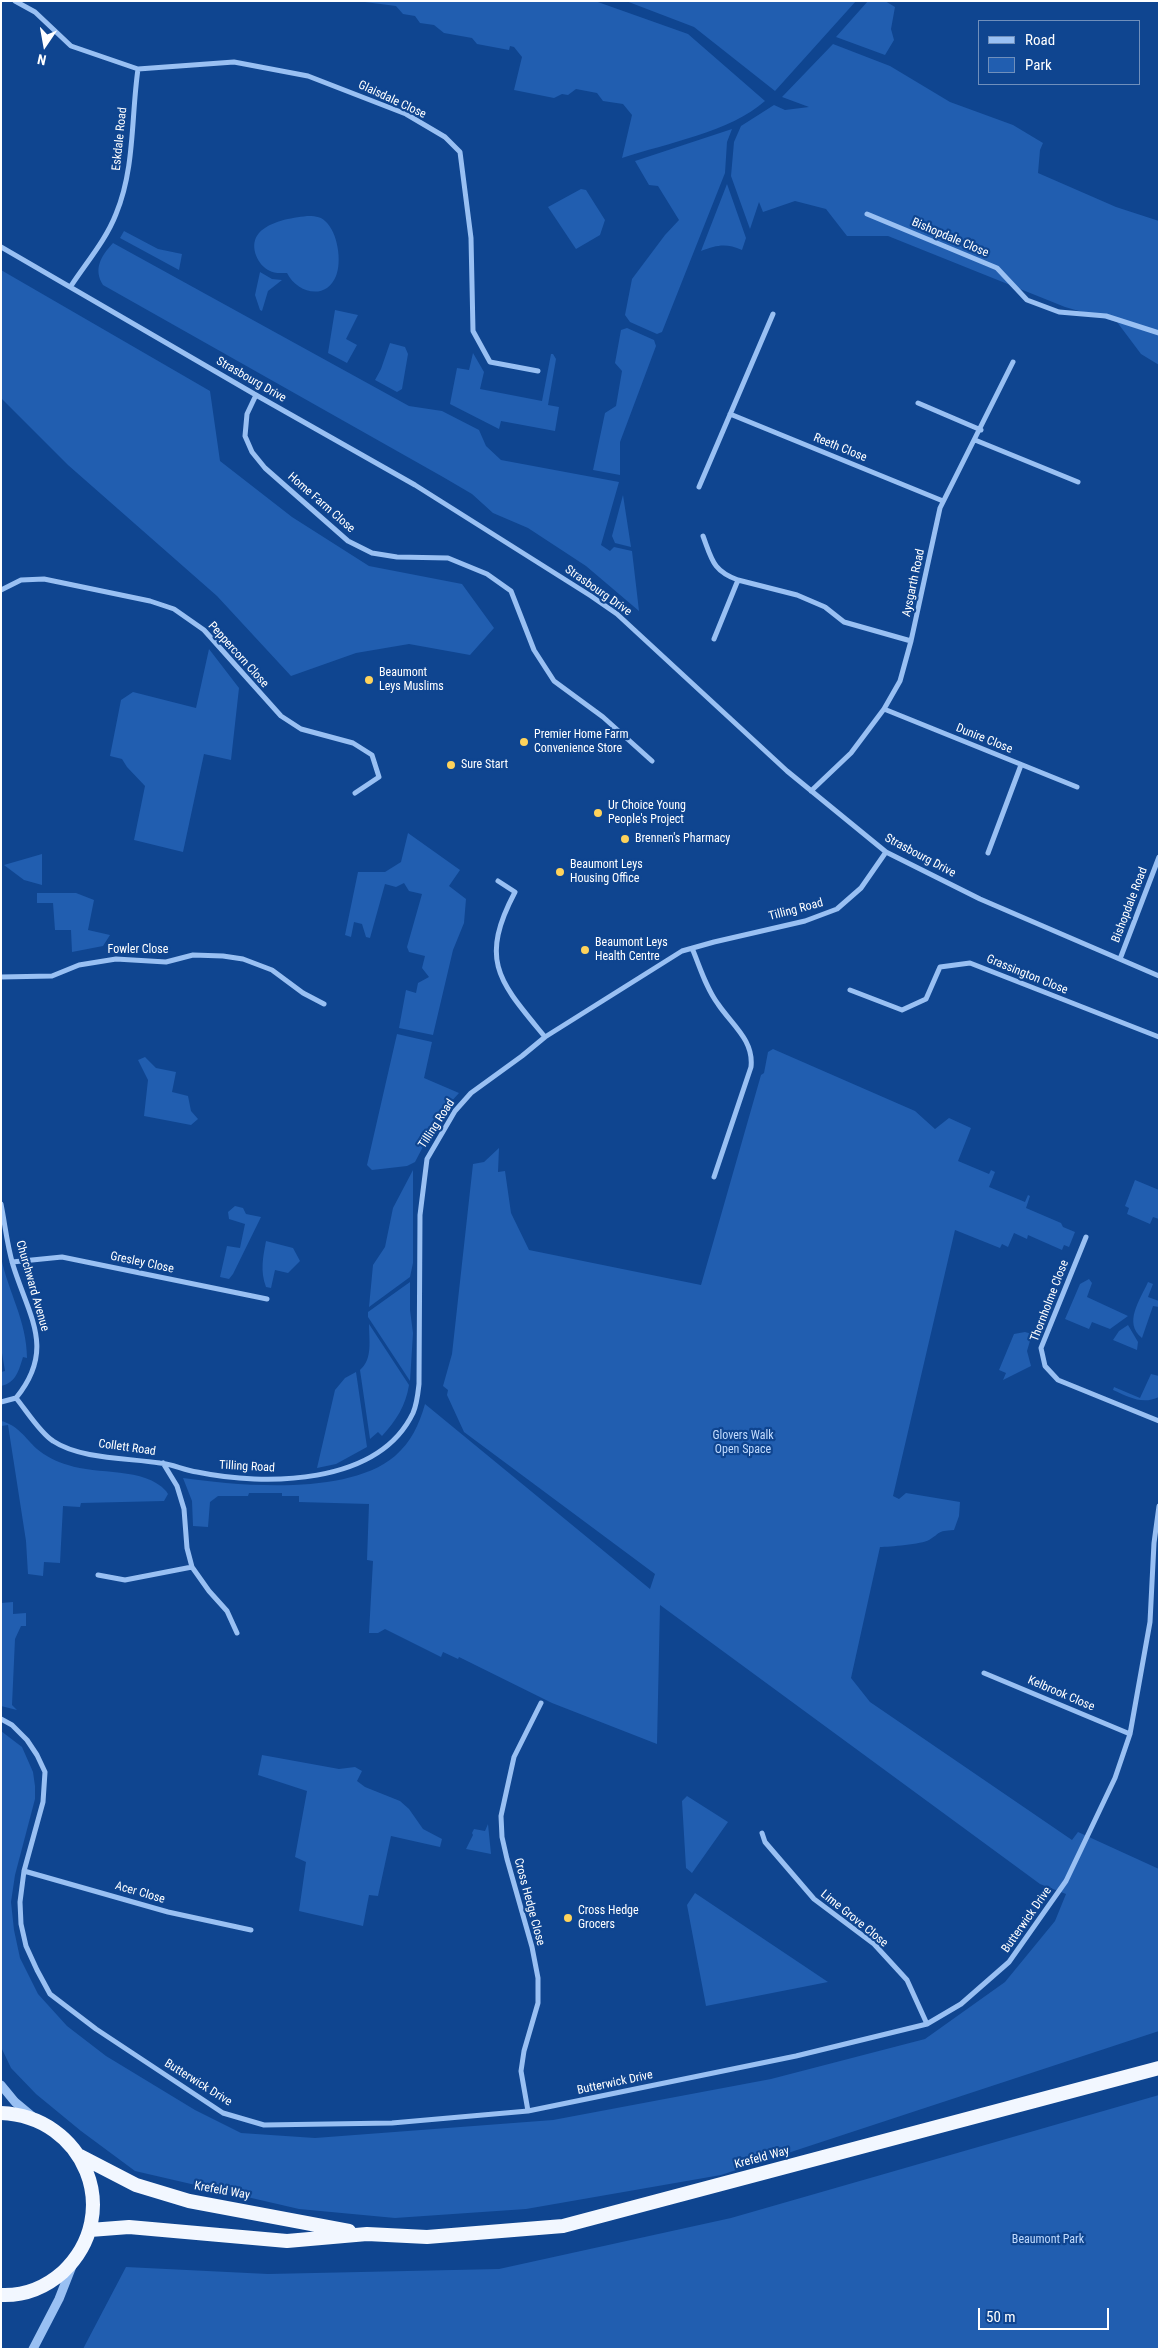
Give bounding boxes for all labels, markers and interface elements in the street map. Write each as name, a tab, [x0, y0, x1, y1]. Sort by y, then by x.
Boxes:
north arrow	[20, 20, 70, 70]
legend	[978, 20, 1140, 85]
text: Road	[1025, 31, 1055, 49]
text: N	[36, 51, 48, 68]
text: Park	[1025, 56, 1052, 74]
street label: Glaisdale Close	[356, 78, 428, 122]
street label: Eskdale Road	[110, 107, 130, 171]
street label: Bishopdale Close	[909, 215, 991, 261]
street label: Strasbourg Drive	[213, 354, 289, 406]
street label: Reeth Close	[811, 431, 869, 465]
street label: Home Farm Close	[284, 470, 358, 536]
street label: Aysgarth Road	[900, 548, 928, 618]
street label: Strasbourg Drive	[562, 563, 634, 619]
street label: Peppercorn Close	[205, 619, 271, 691]
place label: Beaumont Leys Muslims	[379, 666, 444, 694]
marker: Beaumont Leys Muslims	[363, 674, 375, 686]
street label: Dunire Close	[954, 721, 1014, 757]
place label: Premier Home Farm Convenience Store	[534, 728, 629, 756]
marker: Premier Home Farm Convenience Store	[518, 736, 530, 748]
place label: Sure Start	[461, 758, 508, 772]
marker: Sure Start	[445, 759, 457, 771]
place label: Ur Choice Young People's Project	[608, 799, 686, 827]
marker: Ur Choice Young People's Project	[592, 807, 604, 819]
street label: Strasbourg Drive	[882, 831, 958, 881]
place label: Brennen's Pharmacy	[635, 832, 730, 846]
marker: Brennen's Pharmacy	[619, 833, 631, 845]
place label: Beaumont Leys Housing Office	[570, 858, 643, 886]
street label: Bishopdale Road	[1109, 865, 1151, 945]
marker: Beaumont Leys Housing Office	[554, 866, 566, 878]
street label: Tilling Road	[767, 896, 825, 924]
place label: Beaumont Leys Health Centre	[595, 936, 668, 964]
street label: Fowler Close	[108, 943, 168, 957]
marker: Beaumont Leys Health Centre	[579, 944, 591, 956]
street label: Grassington Close	[984, 952, 1070, 998]
street label: Tilling Road	[416, 1097, 458, 1151]
street label: Churchward Avenue	[12, 1239, 52, 1333]
street label: Gresley Close	[109, 1249, 175, 1277]
street label: Thornholme Close	[1028, 1258, 1072, 1344]
park label: Glovers Walk Open Space	[712, 1429, 774, 1457]
street label: Collett Road	[97, 1437, 157, 1459]
street label: Tilling Road	[219, 1458, 275, 1476]
street label: Kelbrook Close	[1025, 1673, 1097, 1715]
street label: Cross Hedge Close	[510, 1857, 548, 1947]
street label: Acer Close	[113, 1879, 167, 1907]
street label: Butterwick Drive	[999, 1884, 1055, 1956]
street label: Lime Grove Close	[817, 1887, 891, 1951]
place label: Cross Hedge Grocers	[578, 1904, 639, 1932]
marker: Cross Hedge Grocers	[562, 1912, 574, 1924]
street label: Butterwick Drive	[162, 2056, 234, 2110]
street label: Butterwick Drive	[576, 2068, 654, 2098]
street label: Krefeld Way	[733, 2144, 791, 2172]
street label: Krefeld Way	[193, 2179, 251, 2203]
park label: Beaumont Park	[1012, 2233, 1084, 2247]
scale bar	[980, 2298, 1111, 2330]
text: 50 m	[986, 2308, 1016, 2326]

